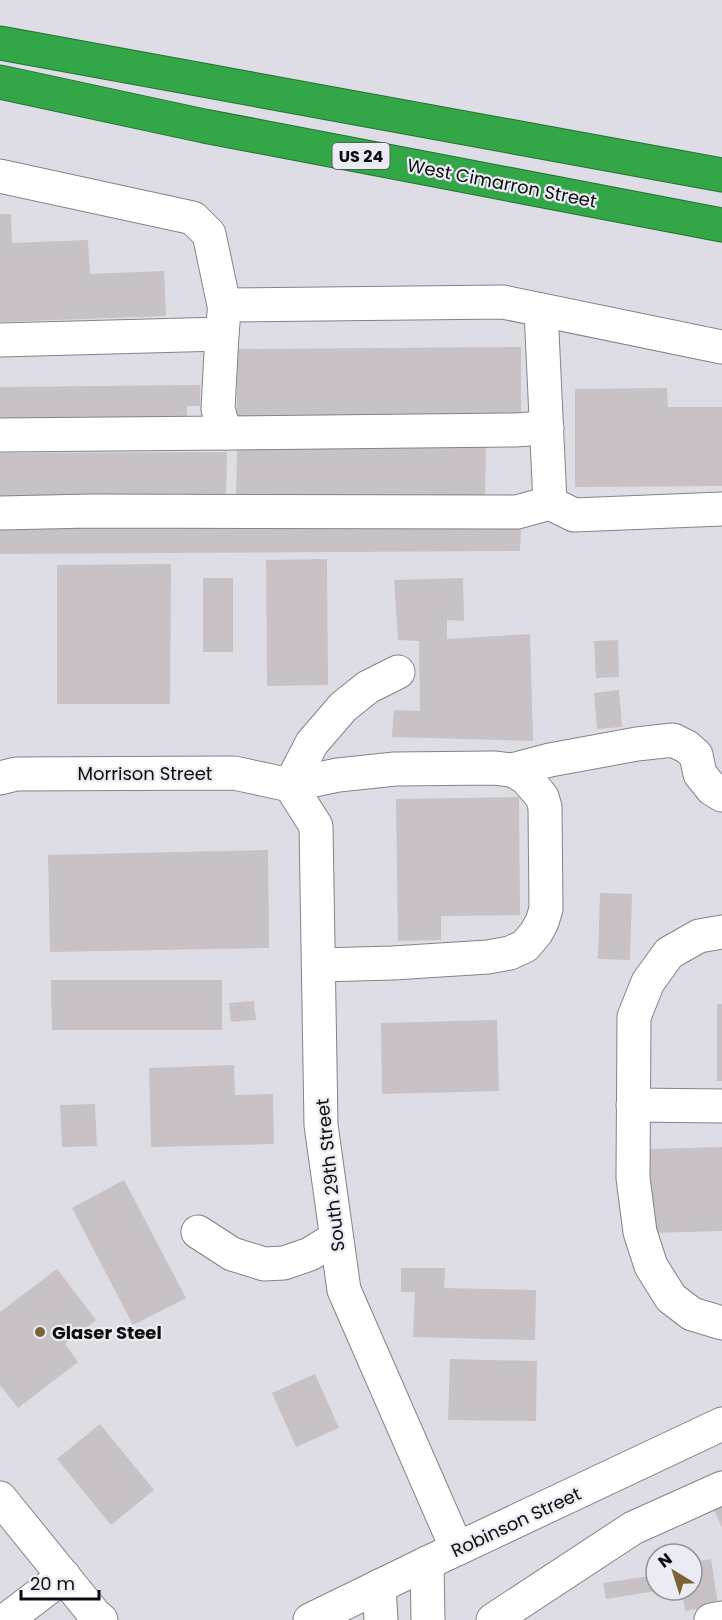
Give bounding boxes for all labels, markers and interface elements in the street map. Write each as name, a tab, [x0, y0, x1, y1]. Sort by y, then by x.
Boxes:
road number: US 24	[332, 143, 389, 169]
street label: West Cimarron Street	[405, 152, 599, 214]
street label: Morrison Street	[78, 761, 212, 786]
street label: South 29th Street	[310, 1097, 350, 1253]
place label: Glaser Steel	[52, 1320, 162, 1345]
marker: Glaser Steel	[33, 1325, 47, 1339]
street label: Robinson Street	[447, 1481, 585, 1563]
north arrow	[644, 1542, 704, 1602]
text: N	[653, 1548, 677, 1573]
scale bar	[21, 1563, 99, 1601]
text: 20 m	[30, 1571, 75, 1596]

